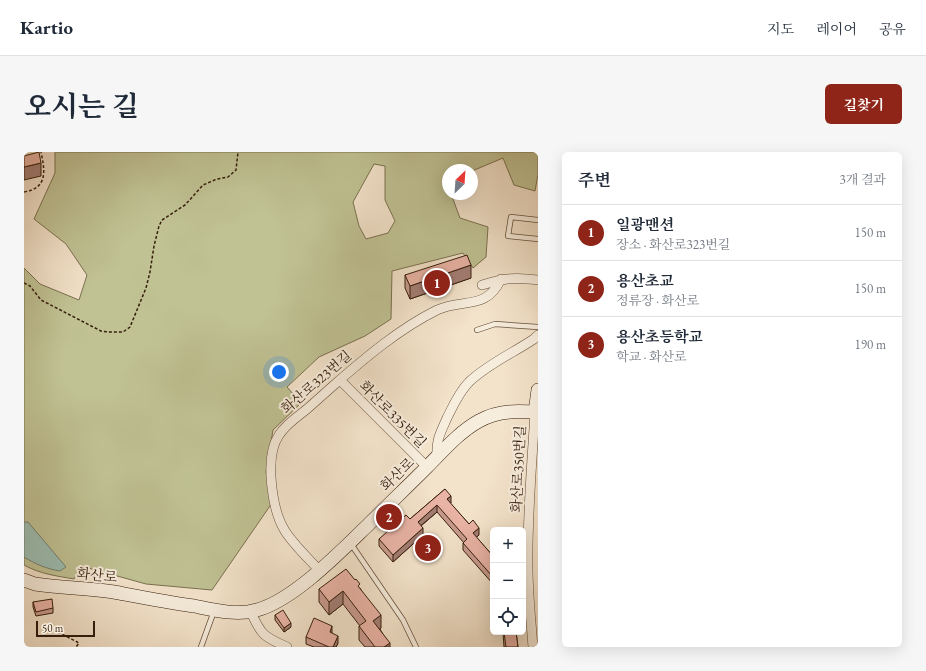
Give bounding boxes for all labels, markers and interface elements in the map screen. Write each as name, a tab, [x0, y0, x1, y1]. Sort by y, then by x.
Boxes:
text: Kartio	[20, 15, 73, 40]
text: 지도	[767, 20, 794, 38]
text: 레이어	[816, 20, 857, 38]
text: 공유	[879, 20, 906, 38]
button: 길찾기	[825, 84, 902, 124]
text: 오시는 길	[24, 88, 139, 124]
north arrow	[442, 164, 478, 200]
text: 주변	[578, 169, 611, 191]
text: 3개 결과	[839, 171, 886, 188]
text: 일광맨션	[616, 215, 674, 234]
text: 1	[588, 224, 594, 241]
text: 150 m	[855, 224, 886, 241]
text: 장소 · 화산로323번길	[616, 236, 730, 253]
pin: 1	[424, 268, 450, 298]
text: 용산초교	[616, 271, 674, 290]
text: 2	[588, 280, 594, 297]
text: 150 m	[855, 280, 886, 297]
text: 정류장 · 화산로	[616, 292, 699, 309]
text: 용산초등학교	[616, 327, 703, 346]
text: 3	[588, 336, 594, 353]
text: 190 m	[855, 336, 886, 353]
street label: 화산로323번길	[277, 346, 355, 418]
text: 학교 · 화산로	[616, 348, 687, 365]
your location	[269, 362, 289, 382]
street label: 화산로335번길	[356, 377, 430, 451]
street label: 화산로350번길	[507, 425, 529, 513]
street label: 화산로	[376, 453, 418, 495]
pin: 2	[376, 502, 402, 532]
map controls	[490, 527, 526, 635]
button: +	[490, 527, 526, 563]
pin: 3	[415, 533, 441, 563]
button: −	[490, 563, 526, 599]
street label: 화산로	[76, 564, 119, 586]
button: locate	[490, 599, 526, 635]
scale bar	[36, 619, 95, 638]
text: 50 m	[42, 621, 63, 635]

